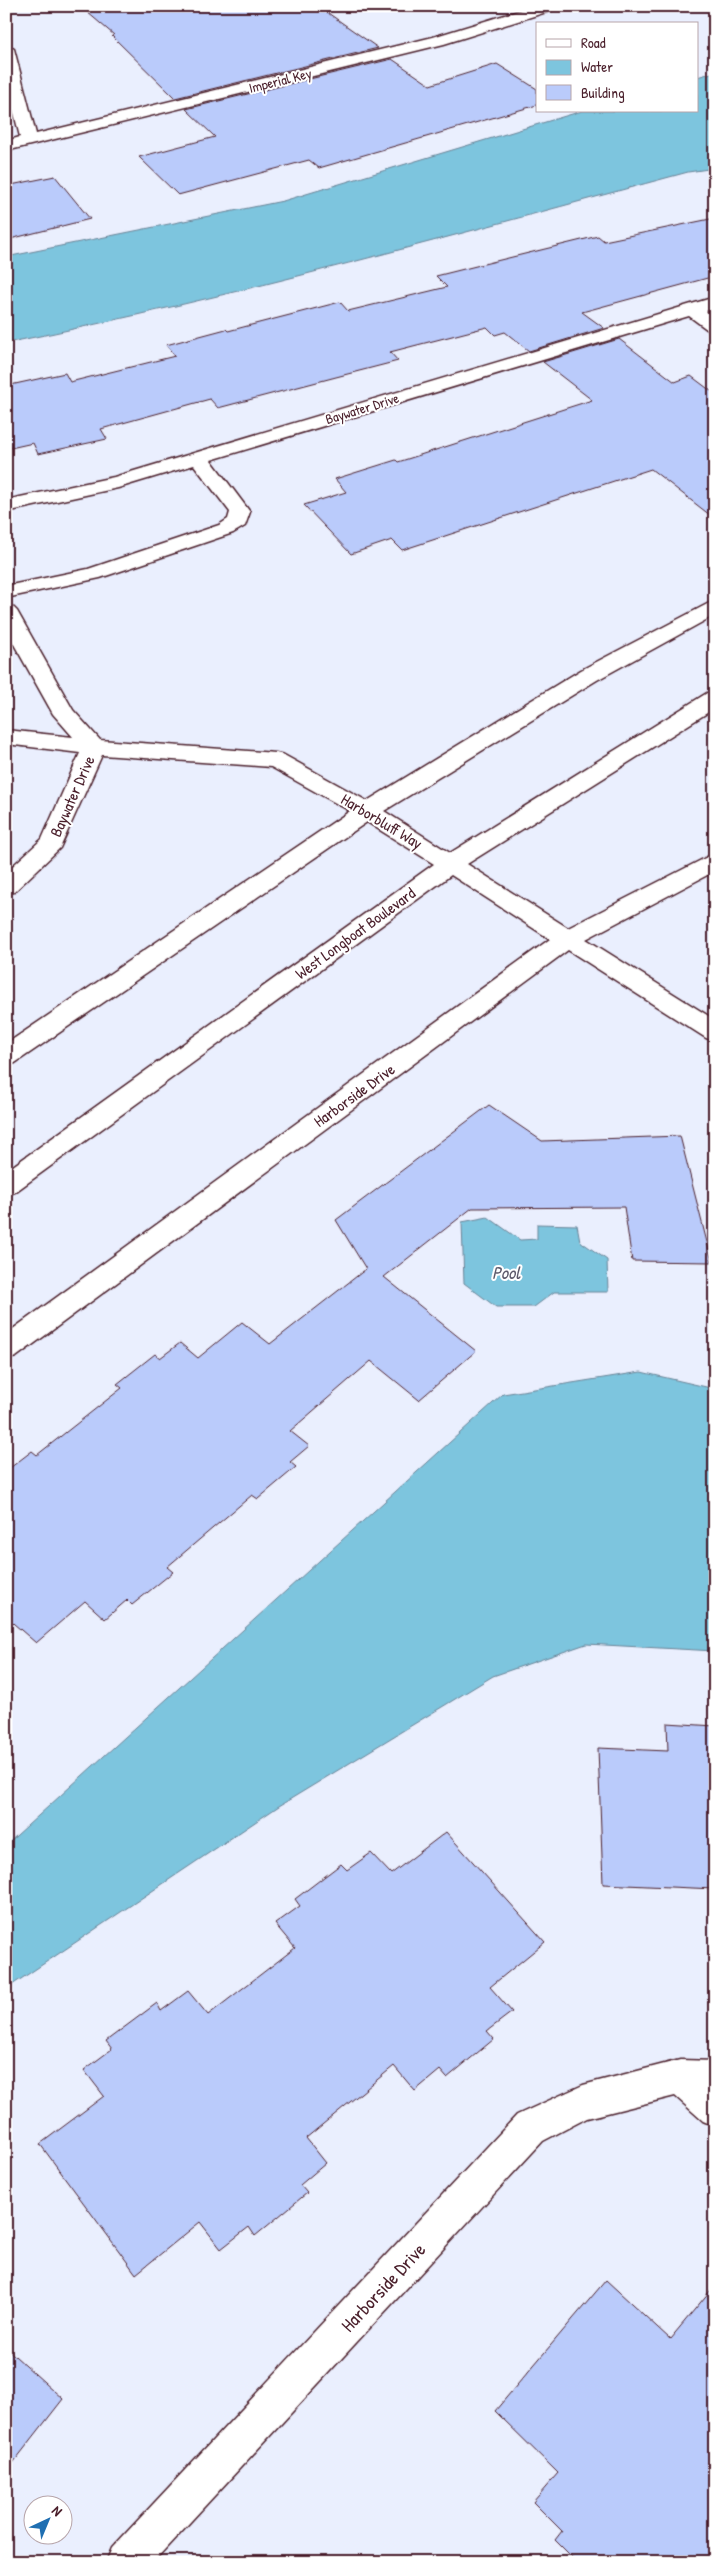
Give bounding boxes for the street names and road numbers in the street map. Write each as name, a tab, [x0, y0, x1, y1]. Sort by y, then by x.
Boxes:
street label: Imperial Key	[247, 63, 314, 98]
street label: Baywater Drive	[323, 388, 402, 429]
street label: Baywater Drive	[44, 751, 100, 840]
street label: Harborbluff Way	[337, 788, 427, 854]
street label: West Longboat Boulevard	[290, 882, 420, 984]
street label: Harborside Drive	[309, 1058, 400, 1132]
street label: Harborside Drive	[335, 2236, 431, 2337]

